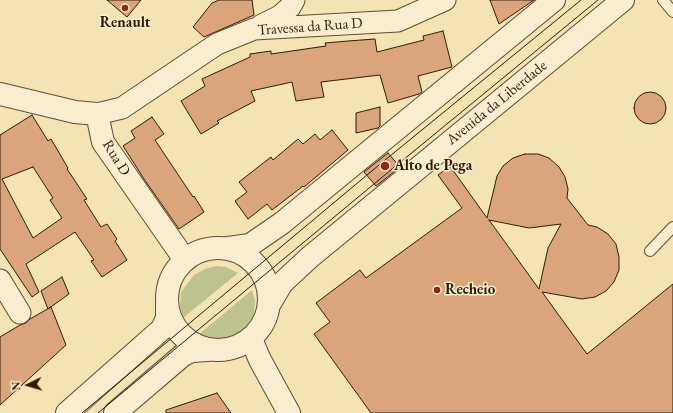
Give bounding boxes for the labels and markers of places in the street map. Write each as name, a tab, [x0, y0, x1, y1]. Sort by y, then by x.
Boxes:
marker: Renault	[120, 3, 130, 13]
place label: Renault	[100, 14, 150, 32]
place label: Alto de Pega	[394, 157, 472, 175]
marker: Alto de Pega	[379, 160, 391, 172]
place label: Recheio	[445, 281, 495, 299]
marker: Recheio	[432, 285, 442, 295]

